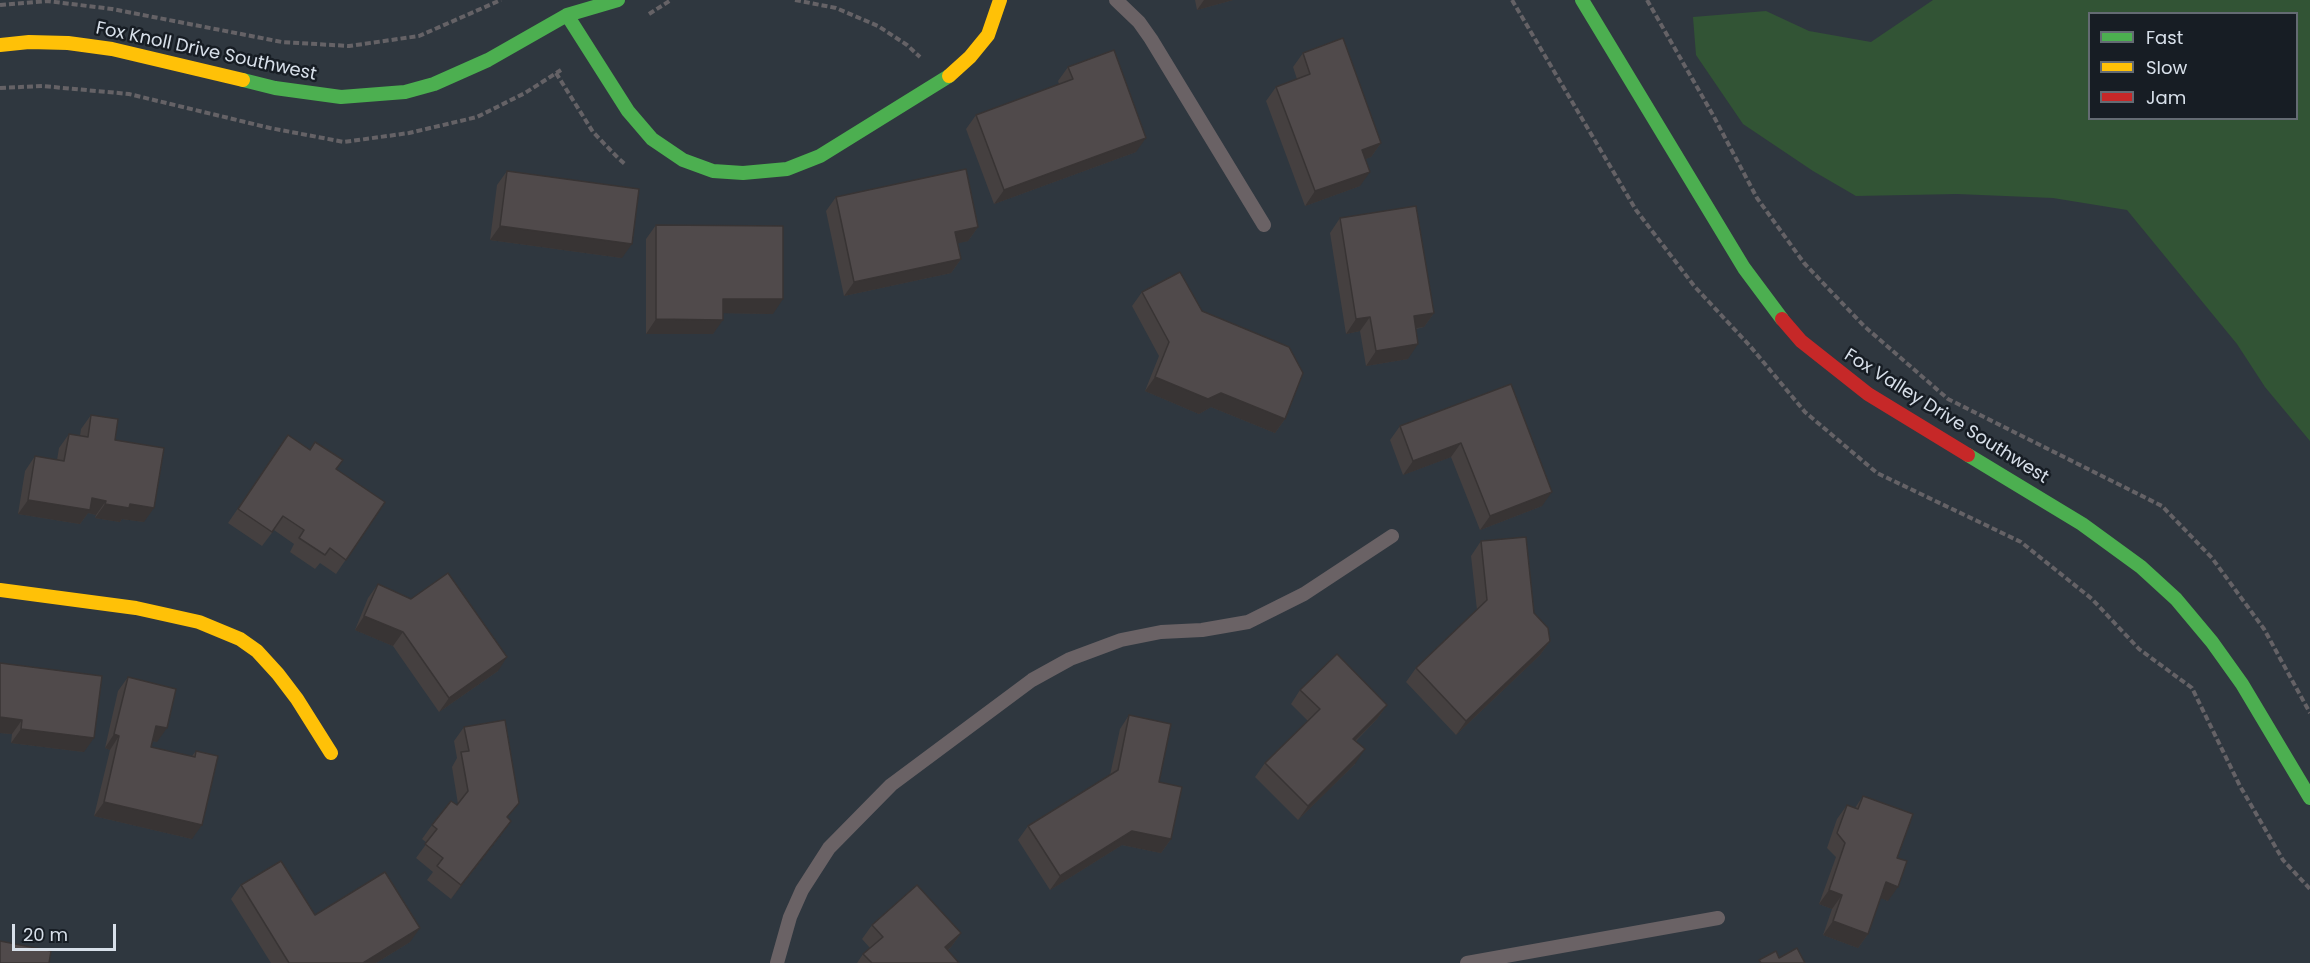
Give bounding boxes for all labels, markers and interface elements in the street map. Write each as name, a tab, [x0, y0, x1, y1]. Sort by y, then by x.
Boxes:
legend	[2088, 12, 2298, 120]
street label: Fox Knoll Drive Southwest	[94, 18, 318, 86]
text: Fast	[2146, 25, 2183, 50]
text: Slow	[2146, 55, 2187, 80]
text: Jam	[2146, 85, 2186, 110]
street label: Fox Valley Drive Southwest	[1840, 345, 2052, 489]
scale bar	[15, 912, 118, 950]
text: 20 m	[23, 922, 68, 947]

